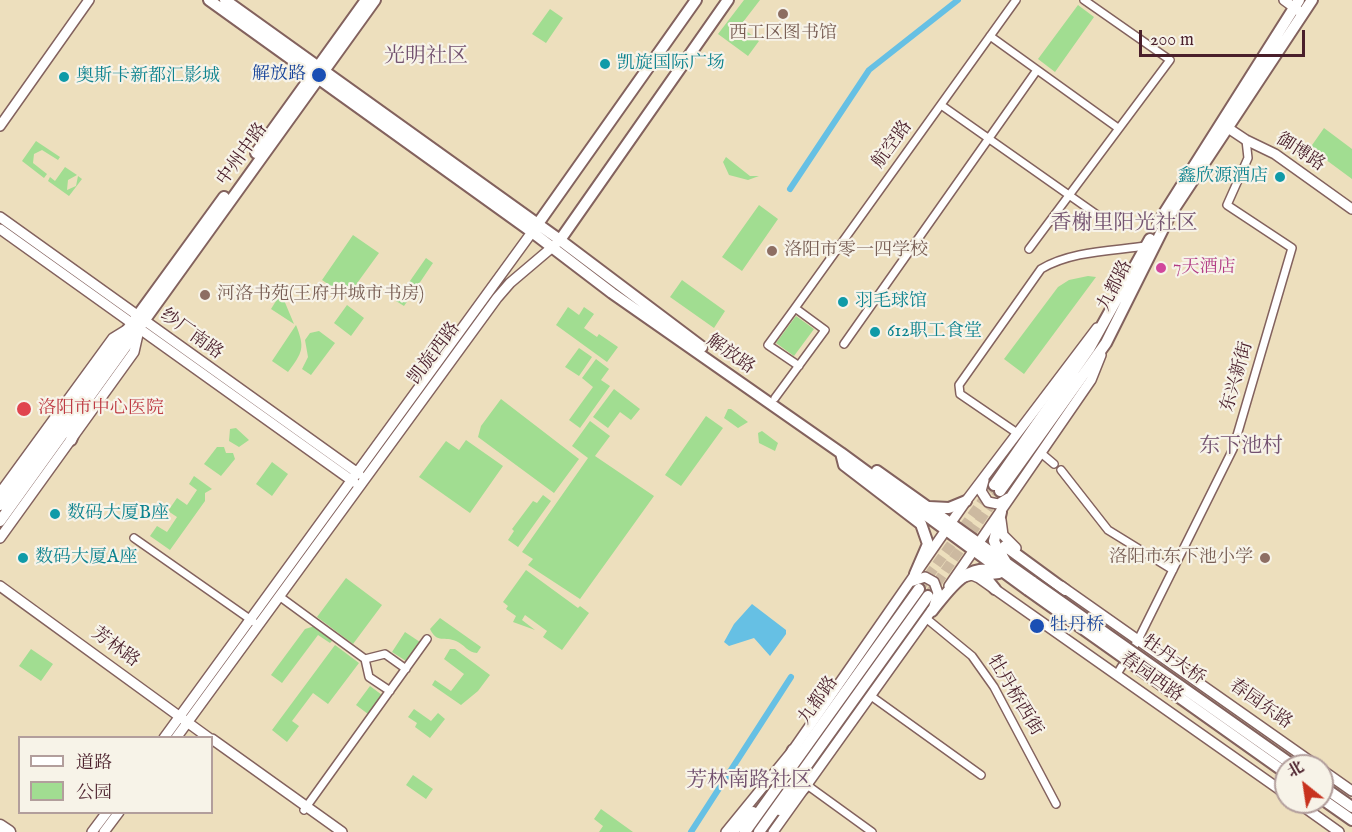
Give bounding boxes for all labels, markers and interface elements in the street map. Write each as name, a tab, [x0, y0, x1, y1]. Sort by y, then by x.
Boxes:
marker: 西工区图书馆	[776, 7, 790, 21]
scale bar	[1142, 18, 1308, 56]
place label: 西工区图书馆	[729, 23, 837, 45]
text: 200 m	[1150, 29, 1194, 52]
district label: 光明社区	[384, 45, 468, 71]
place label: 凯旋国际广场	[617, 53, 725, 75]
marker: 凯旋国际广场	[598, 57, 612, 71]
place label: 解放路	[252, 64, 306, 86]
place label: 奥斯卡新都汇影城	[76, 66, 220, 88]
marker: 解放路	[310, 66, 328, 84]
marker: 奥斯卡新都汇影城	[57, 70, 71, 84]
street label: 航空路	[868, 117, 918, 173]
street label: 中州中路	[213, 120, 273, 190]
street label: 御博路	[1271, 129, 1329, 177]
place label: 鑫欣源酒店	[1178, 166, 1268, 188]
marker: 鑫欣源酒店	[1273, 170, 1287, 184]
district label: 香榭里阳光社区	[1051, 212, 1197, 238]
place label: 洛阳市零一四学校	[784, 240, 928, 262]
marker: 洛阳市零一四学校	[765, 244, 779, 258]
street label: 九都路	[1094, 257, 1138, 315]
place label: 7天酒店	[1173, 257, 1235, 279]
marker: 7天酒店	[1154, 261, 1168, 275]
place label: 河洛书苑(王府井城市书房)	[217, 284, 424, 306]
marker: 河洛书苑(王府井城市书房)	[198, 288, 212, 302]
place label: 羽毛球馆	[855, 291, 927, 313]
marker: 羽毛球馆	[836, 295, 850, 309]
street label: 纱厂南路	[156, 305, 226, 365]
street label: 凯旋西路	[405, 319, 465, 389]
place label: 612职工食堂	[887, 321, 982, 343]
marker: 612职工食堂	[868, 325, 882, 339]
street label: 解放路	[702, 331, 758, 379]
street label: 东兴新街	[1218, 339, 1258, 415]
place label: 洛阳市中心医院	[38, 398, 164, 420]
marker: 洛阳市中心医院	[15, 400, 33, 418]
district label: 东下池村	[1199, 435, 1283, 461]
place label: 数码大厦B座	[67, 503, 169, 525]
marker: 数码大厦B座	[48, 507, 62, 521]
place label: 数码大厦A座	[35, 547, 137, 569]
place label: 洛阳市东下池小学	[1109, 547, 1253, 569]
marker: 数码大厦A座	[16, 551, 30, 565]
marker: 洛阳市东下池小学	[1258, 551, 1272, 565]
place label: 牡丹桥	[1050, 615, 1104, 637]
marker: 牡丹桥	[1028, 617, 1046, 635]
street label: 芳林路	[87, 623, 143, 673]
street label: 牡丹大桥	[1137, 632, 1209, 690]
street label: 春园西路	[1115, 649, 1187, 707]
street label: 牡丹桥西街	[982, 652, 1046, 740]
street label: 九都路	[795, 673, 843, 729]
street label: 春园东路	[1224, 676, 1296, 734]
legend	[18, 736, 213, 814]
text: 道路	[76, 752, 112, 775]
north arrow	[1274, 754, 1334, 814]
text: 北	[1284, 757, 1308, 783]
district label: 芳林南路社区	[686, 769, 812, 795]
text: 公园	[76, 782, 112, 805]

